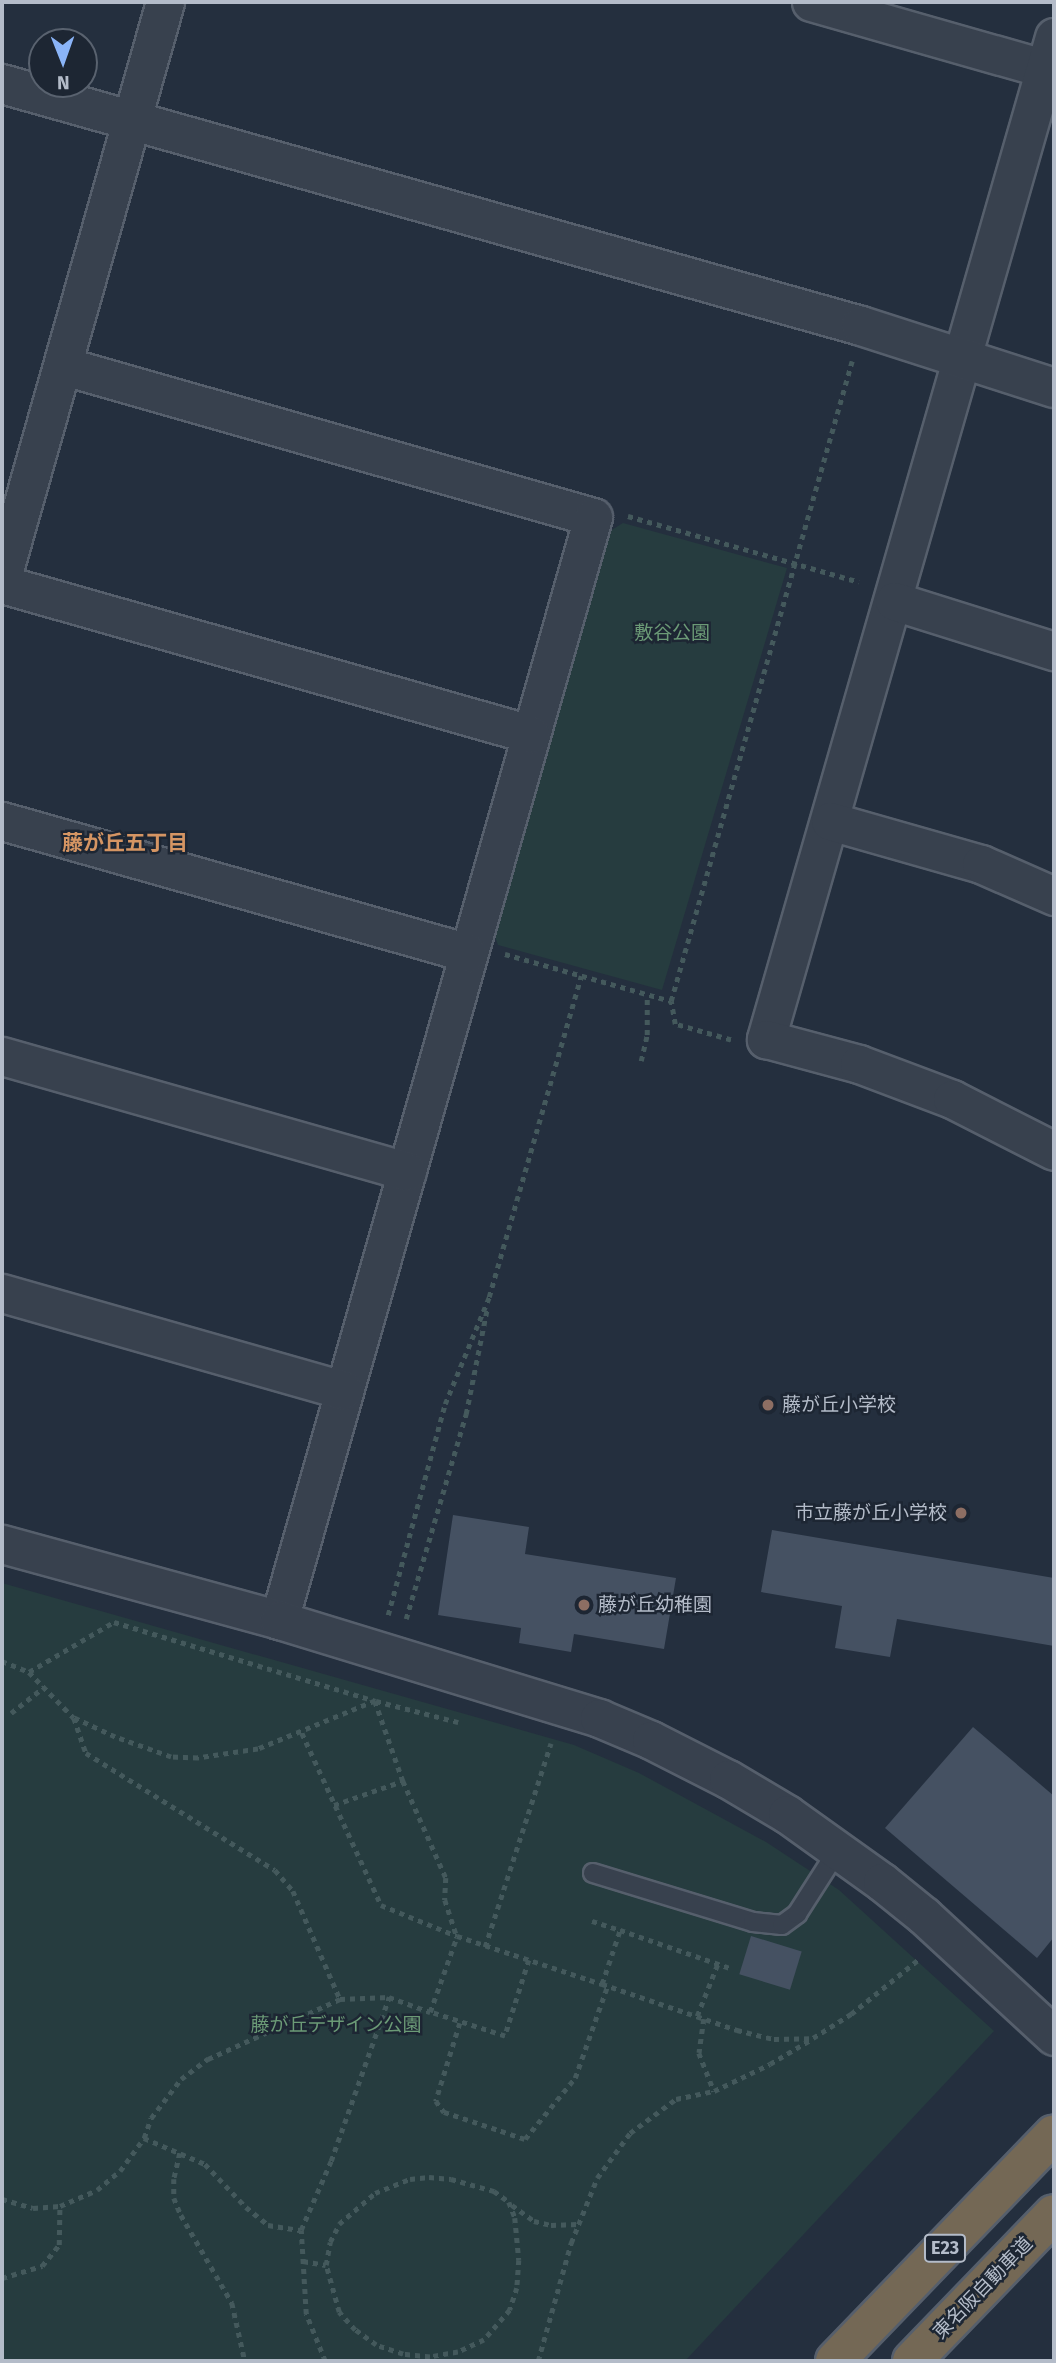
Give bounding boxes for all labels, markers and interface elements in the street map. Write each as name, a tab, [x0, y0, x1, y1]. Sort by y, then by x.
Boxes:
north arrow	[28, 28, 98, 98]
text: N	[57, 71, 70, 94]
park label: 敷谷公園	[634, 622, 710, 644]
district label: 藤が丘五丁目	[62, 830, 188, 856]
place label: 藤が丘小学校	[782, 1394, 896, 1416]
marker: 藤が丘小学校	[760, 1397, 776, 1413]
place label: 市立藤が丘小学校	[795, 1502, 947, 1524]
marker: 市立藤が丘小学校	[953, 1505, 969, 1521]
place label: 藤が丘幼稚園	[598, 1594, 712, 1616]
marker: 藤が丘幼稚園	[576, 1597, 592, 1613]
park label: 藤が丘デザイン公園	[251, 2014, 421, 2036]
street label: 東名阪自動車道	[929, 2232, 1037, 2344]
road number: E23	[922, 2234, 968, 2262]

